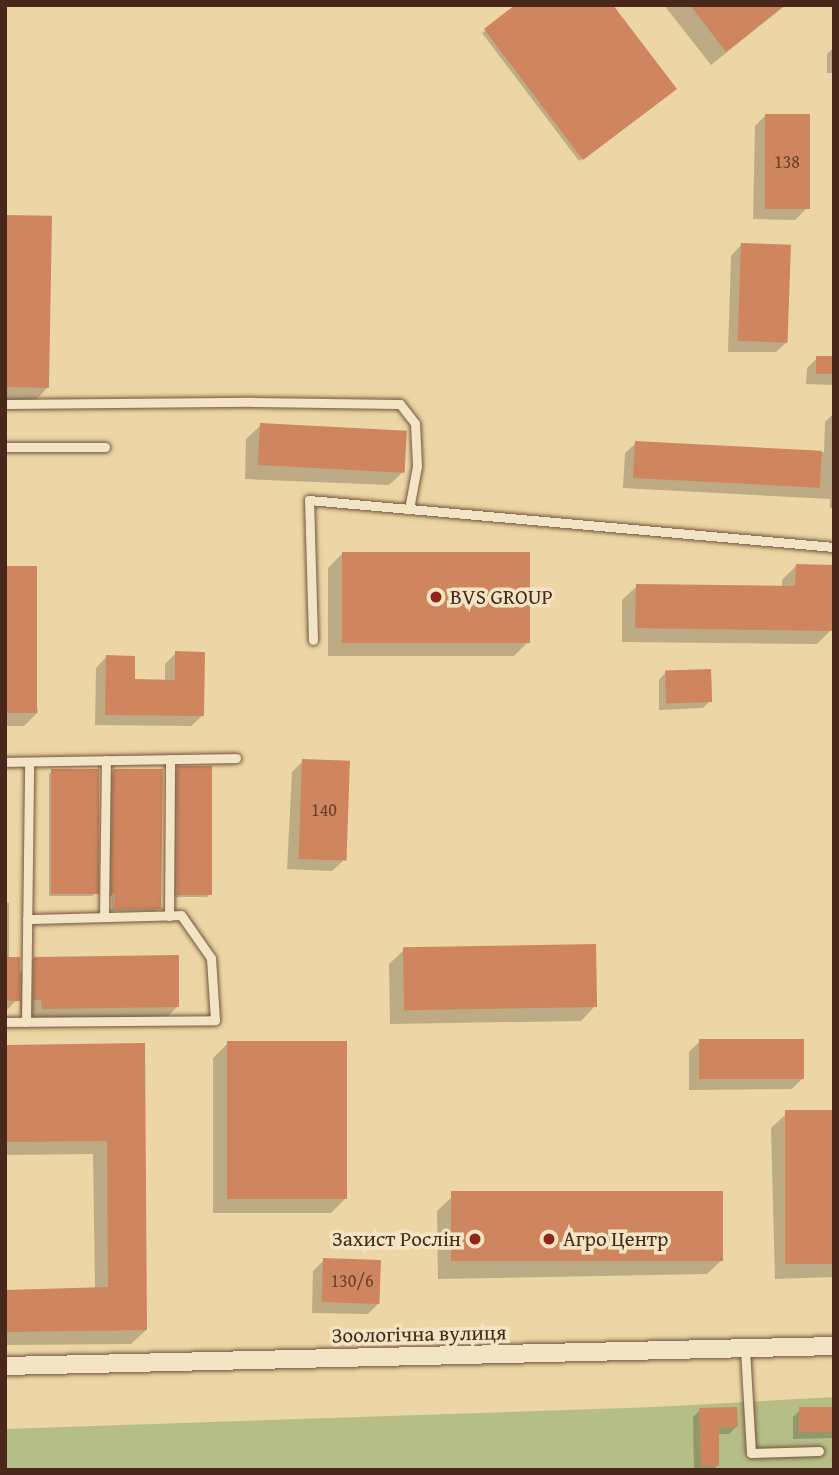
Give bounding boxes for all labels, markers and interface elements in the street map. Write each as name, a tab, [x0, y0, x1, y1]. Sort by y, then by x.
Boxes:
house number: 138	[774, 151, 800, 173]
place label: BVS GROUP	[450, 584, 553, 610]
marker: BVS GROUP	[428, 589, 444, 605]
house number: 140	[311, 799, 337, 821]
place label: Захист Рослін	[332, 1226, 461, 1252]
place label: Агро Центр	[563, 1226, 668, 1252]
marker: Захист Рослін	[467, 1231, 483, 1247]
marker: Агро Центр	[541, 1231, 557, 1247]
house number: 130/6	[330, 1270, 374, 1292]
street label: Зоологічна вулиця	[331, 1320, 507, 1348]

